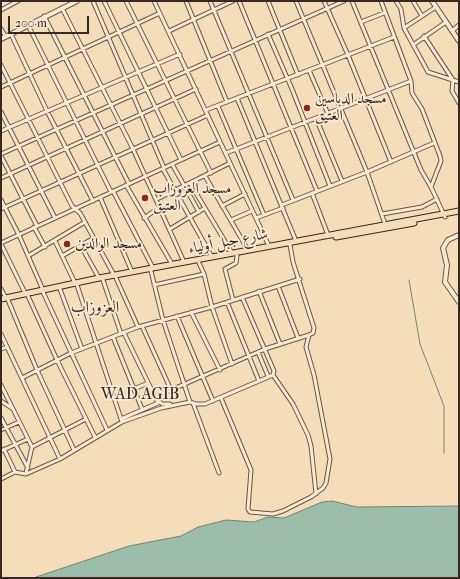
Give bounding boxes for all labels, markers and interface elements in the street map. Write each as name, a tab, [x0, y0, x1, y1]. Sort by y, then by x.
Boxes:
scale bar	[10, 8, 91, 34]
text: 200 m	[15, 16, 47, 30]
place label: مسجد الدباسين العتيق	[315, 90, 387, 125]
marker: مسجد الدباسين العتيق	[302, 103, 312, 113]
place label: مسجد العزوزاب العتيق	[153, 180, 231, 215]
marker: مسجد العزوزاب العتيق	[140, 193, 150, 203]
street label: شارع جبل أولياء	[187, 225, 269, 259]
place label: مسجد الوالدين	[75, 235, 142, 253]
marker: مسجد الوالدين	[62, 239, 72, 249]
district label: العزوزاب	[71, 298, 119, 318]
district label: WAD AGIB	[97, 385, 183, 405]

